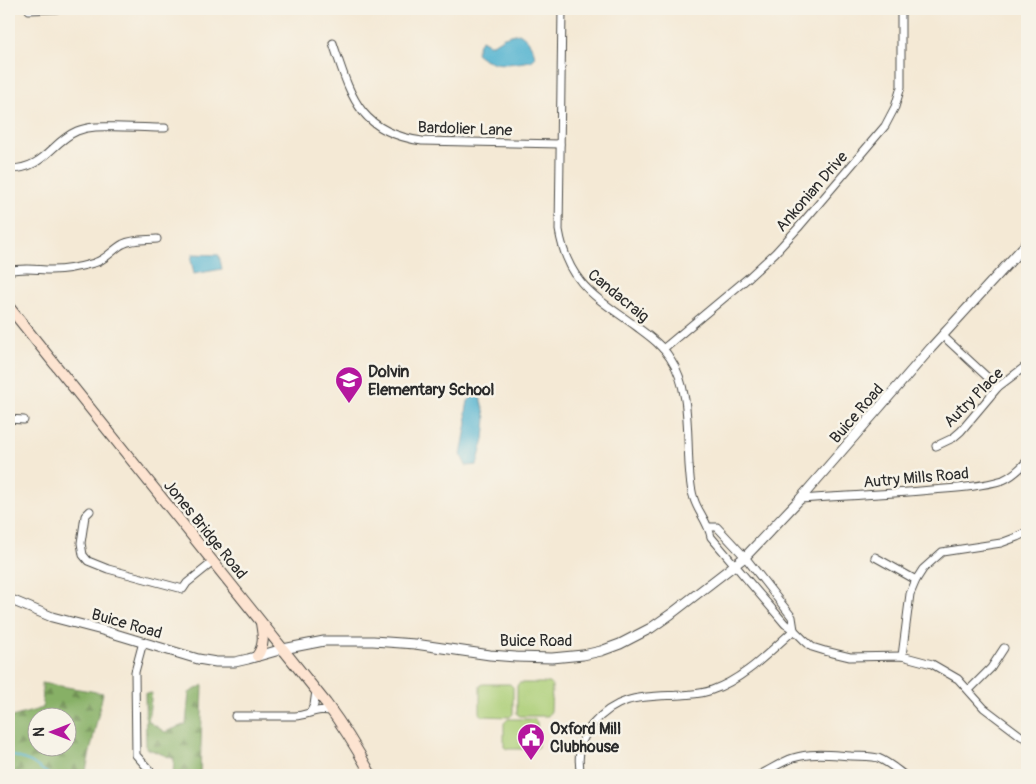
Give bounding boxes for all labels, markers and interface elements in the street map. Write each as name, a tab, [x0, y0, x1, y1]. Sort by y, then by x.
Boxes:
street label: Bardolier Lane	[417, 117, 513, 141]
street label: Ankonian Drive	[771, 147, 852, 236]
street label: Candacraig	[584, 265, 653, 327]
place label: Dolvin Elementary School	[368, 362, 495, 400]
street label: Autry Place	[940, 364, 1008, 432]
school or university icon: Dolvin Elementary School	[334, 365, 364, 404]
street label: Buice Road	[825, 380, 888, 448]
street label: Autry Mills Road	[862, 463, 970, 493]
street label: Jones Bridge Road	[159, 476, 251, 583]
street label: Buice Road	[89, 604, 164, 644]
street label: Buice Road	[500, 631, 572, 651]
north arrow	[28, 706, 78, 756]
place label: Oxford Mill Clubhouse	[550, 719, 621, 757]
public building icon: Oxford Mill Clubhouse	[516, 722, 546, 761]
text: N	[31, 727, 48, 737]

